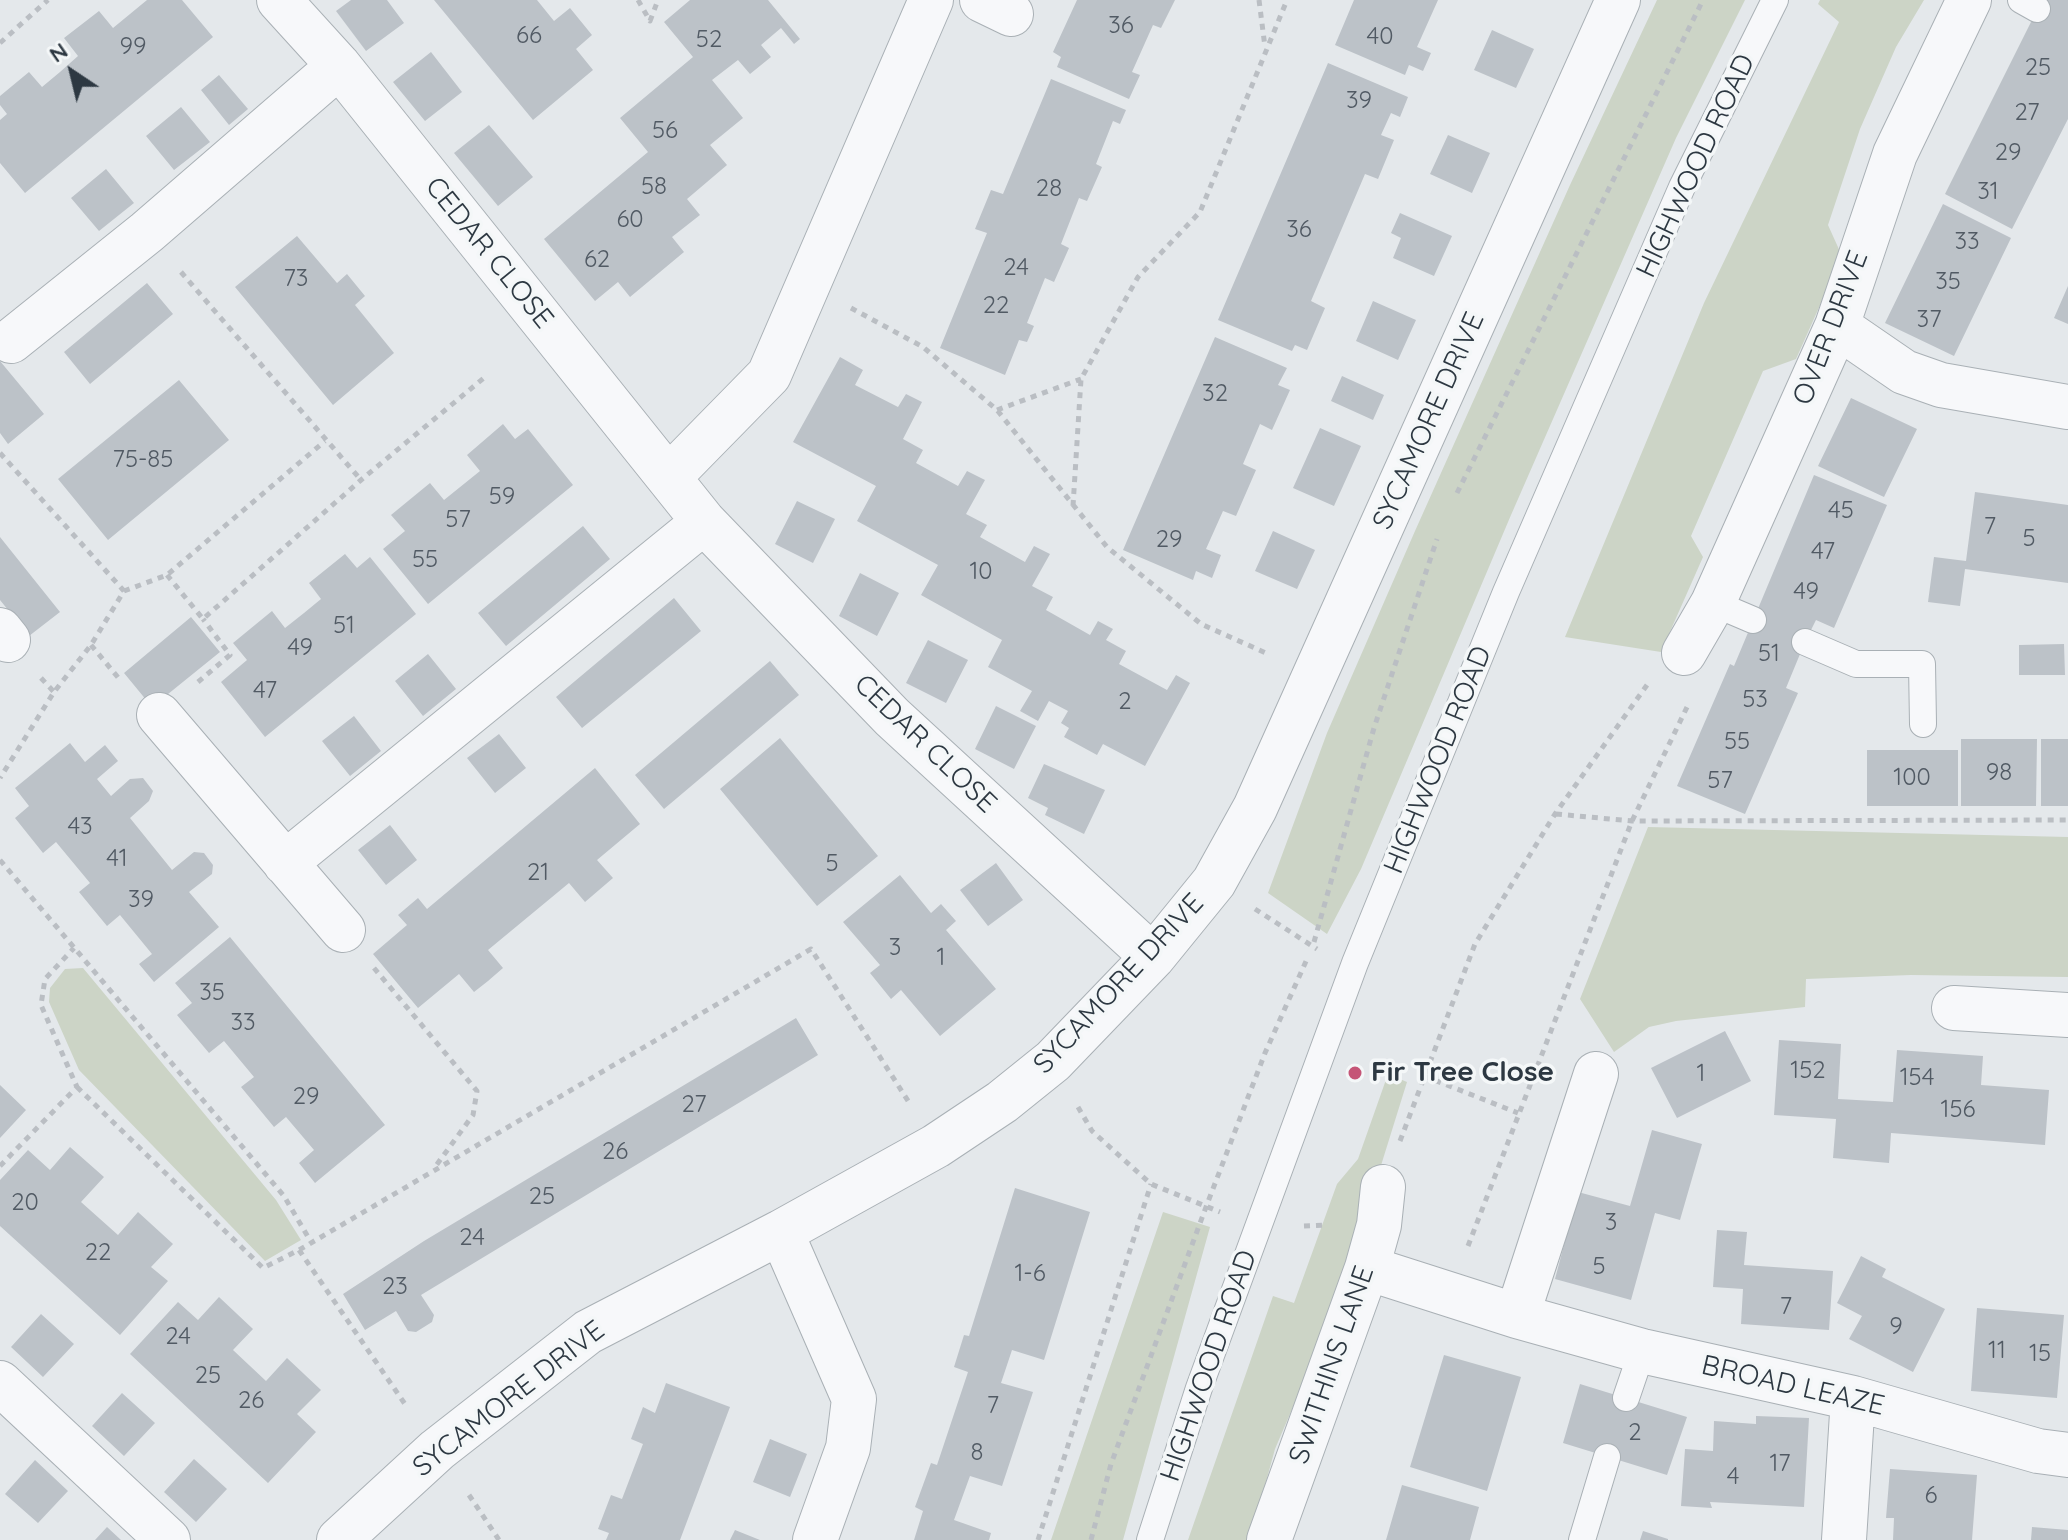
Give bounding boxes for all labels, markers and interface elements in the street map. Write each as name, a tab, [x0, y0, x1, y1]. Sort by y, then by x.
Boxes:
house number: 36	[1108, 12, 1134, 40]
house number: 66	[516, 22, 542, 50]
house number: 40	[1367, 23, 1393, 51]
house number: 52	[696, 26, 722, 54]
north arrow	[32, 32, 112, 112]
house number: 99	[120, 33, 146, 61]
text: N	[44, 36, 73, 68]
street label: HIGHWOOD ROAD	[1630, 49, 1762, 283]
house number: 25	[2025, 54, 2051, 82]
house number: 39	[1346, 87, 1372, 115]
house number: 27	[2014, 99, 2040, 127]
house number: 56	[652, 117, 678, 145]
house number: 29	[1995, 139, 2021, 167]
street label: CEDAR CLOSE	[418, 171, 560, 335]
house number: 58	[641, 173, 667, 201]
house number: 28	[1036, 175, 1062, 203]
house number: 31	[1977, 178, 1999, 206]
house number: 60	[616, 206, 644, 234]
house number: 36	[1286, 216, 1312, 244]
house number: 33	[1954, 228, 1980, 256]
house number: 62	[584, 246, 610, 274]
street label: OVER DRIVE	[1786, 246, 1876, 410]
house number: 24	[1003, 254, 1029, 282]
house number: 73	[284, 265, 308, 293]
house number: 35	[1935, 268, 1961, 296]
house number: 22	[983, 292, 1009, 320]
house number: 37	[1917, 306, 1941, 334]
street label: SYCAMORE DRIVE	[1366, 307, 1492, 535]
house number: 32	[1202, 380, 1228, 408]
house number: 75-85	[113, 446, 173, 474]
house number: 59	[489, 483, 515, 511]
house number: 45	[1828, 497, 1854, 525]
house number: 57	[445, 506, 471, 534]
house number: 7	[1984, 513, 1996, 541]
house number: 5	[2022, 525, 2036, 553]
house number: 29	[1156, 526, 1182, 554]
house number: 47	[1811, 538, 1835, 566]
house number: 55	[412, 546, 438, 574]
house number: 10	[969, 558, 993, 586]
house number: 49	[1793, 578, 1819, 606]
house number: 51	[333, 612, 355, 640]
house number: 49	[287, 634, 313, 662]
house number: 51	[1758, 640, 1780, 668]
street label: HIGHWOOD ROAD	[1377, 641, 1499, 879]
street label: CEDAR CLOSE	[847, 668, 1003, 820]
house number: 47	[253, 677, 277, 705]
house number: 53	[1742, 686, 1768, 714]
house number: 2	[1118, 688, 1132, 716]
house number: 55	[1724, 728, 1750, 756]
house number: 98	[1986, 759, 2012, 787]
house number: 100	[1893, 764, 1931, 792]
house number: 57	[1707, 767, 1733, 795]
house number: 43	[67, 813, 93, 841]
house number: 41	[106, 845, 128, 873]
house number: 5	[825, 850, 839, 878]
house number: 21	[527, 859, 549, 887]
house number: 39	[128, 886, 154, 914]
street label: SYCAMORE DRIVE	[1027, 887, 1211, 1081]
house number: 3	[889, 934, 901, 962]
house number: 1	[937, 944, 945, 972]
house number: 35	[199, 979, 225, 1007]
house number: 33	[230, 1009, 256, 1037]
place label: Fir Tree Close	[1371, 1056, 1554, 1090]
house number: 152	[1790, 1057, 1826, 1085]
house number: 1	[1697, 1060, 1705, 1088]
marker: Fir Tree Close	[1346, 1064, 1364, 1082]
house number: 154	[1900, 1064, 1934, 1092]
house number: 29	[293, 1083, 319, 1111]
house number: 27	[681, 1091, 707, 1119]
house number: 156	[1941, 1096, 1975, 1124]
house number: 26	[602, 1138, 628, 1166]
house number: 25	[529, 1183, 555, 1211]
house number: 20	[11, 1189, 39, 1217]
house number: 3	[1605, 1209, 1617, 1237]
house number: 24	[459, 1224, 485, 1252]
house number: 22	[85, 1239, 111, 1267]
street label: HIGHWOOD ROAD	[1154, 1246, 1264, 1486]
house number: 5	[1592, 1253, 1606, 1281]
house number: 1-6	[1014, 1260, 1046, 1288]
street label: SWITHINS LANE	[1282, 1262, 1382, 1468]
house number: 23	[382, 1273, 408, 1301]
house number: 7	[1780, 1293, 1792, 1321]
house number: 9	[1889, 1313, 1903, 1341]
street label: SYCAMORE DRIVE	[406, 1314, 612, 1484]
house number: 24	[165, 1323, 191, 1351]
house number: 11	[1988, 1337, 2006, 1365]
house number: 15	[2029, 1340, 2051, 1368]
street label: BROAD LEAZE	[1698, 1349, 1888, 1423]
house number: 25	[195, 1362, 221, 1390]
house number: 26	[238, 1387, 264, 1415]
house number: 7	[987, 1392, 999, 1420]
house number: 2	[1628, 1419, 1642, 1447]
house number: 8	[971, 1439, 983, 1467]
house number: 17	[1769, 1450, 1791, 1478]
house number: 4	[1727, 1463, 1739, 1491]
house number: 6	[1925, 1482, 1937, 1510]

